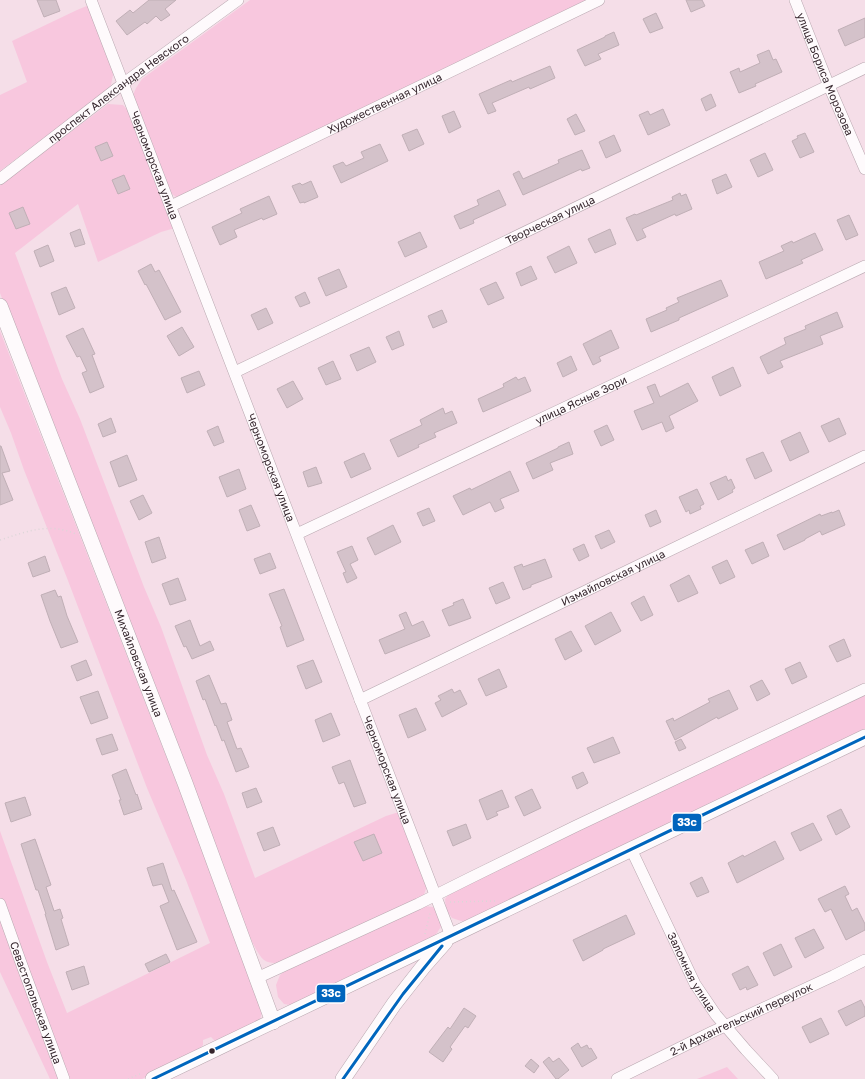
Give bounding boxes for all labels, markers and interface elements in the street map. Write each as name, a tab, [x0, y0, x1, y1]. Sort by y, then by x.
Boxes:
street label: улица Бориса Морозова	[795, 11, 857, 137]
street label: проспект Александра Невского	[45, 31, 191, 145]
street label: Художественная улица	[325, 70, 444, 136]
street label: Черноморская улица	[128, 109, 182, 221]
street label: Творческая улица	[503, 192, 597, 247]
street label: улица Ясные Зори	[533, 372, 629, 427]
street label: Черноморская улица	[245, 411, 298, 523]
street label: Измайловская улица	[559, 547, 667, 608]
street label: Михайловская улица	[112, 607, 166, 718]
street label: Черноморская улица	[361, 714, 414, 826]
line badge: 33с	[672, 813, 702, 832]
text: 33с	[677, 815, 698, 828]
street label: Заломная улица	[665, 930, 719, 1014]
street label: Севастопольская улица	[8, 940, 65, 1065]
street label: 2-й Архангельский переулок	[668, 979, 815, 1058]
line badge: 33с	[316, 984, 346, 1003]
text: 33с	[321, 986, 342, 999]
unlabelled marker	[207, 1046, 217, 1056]

